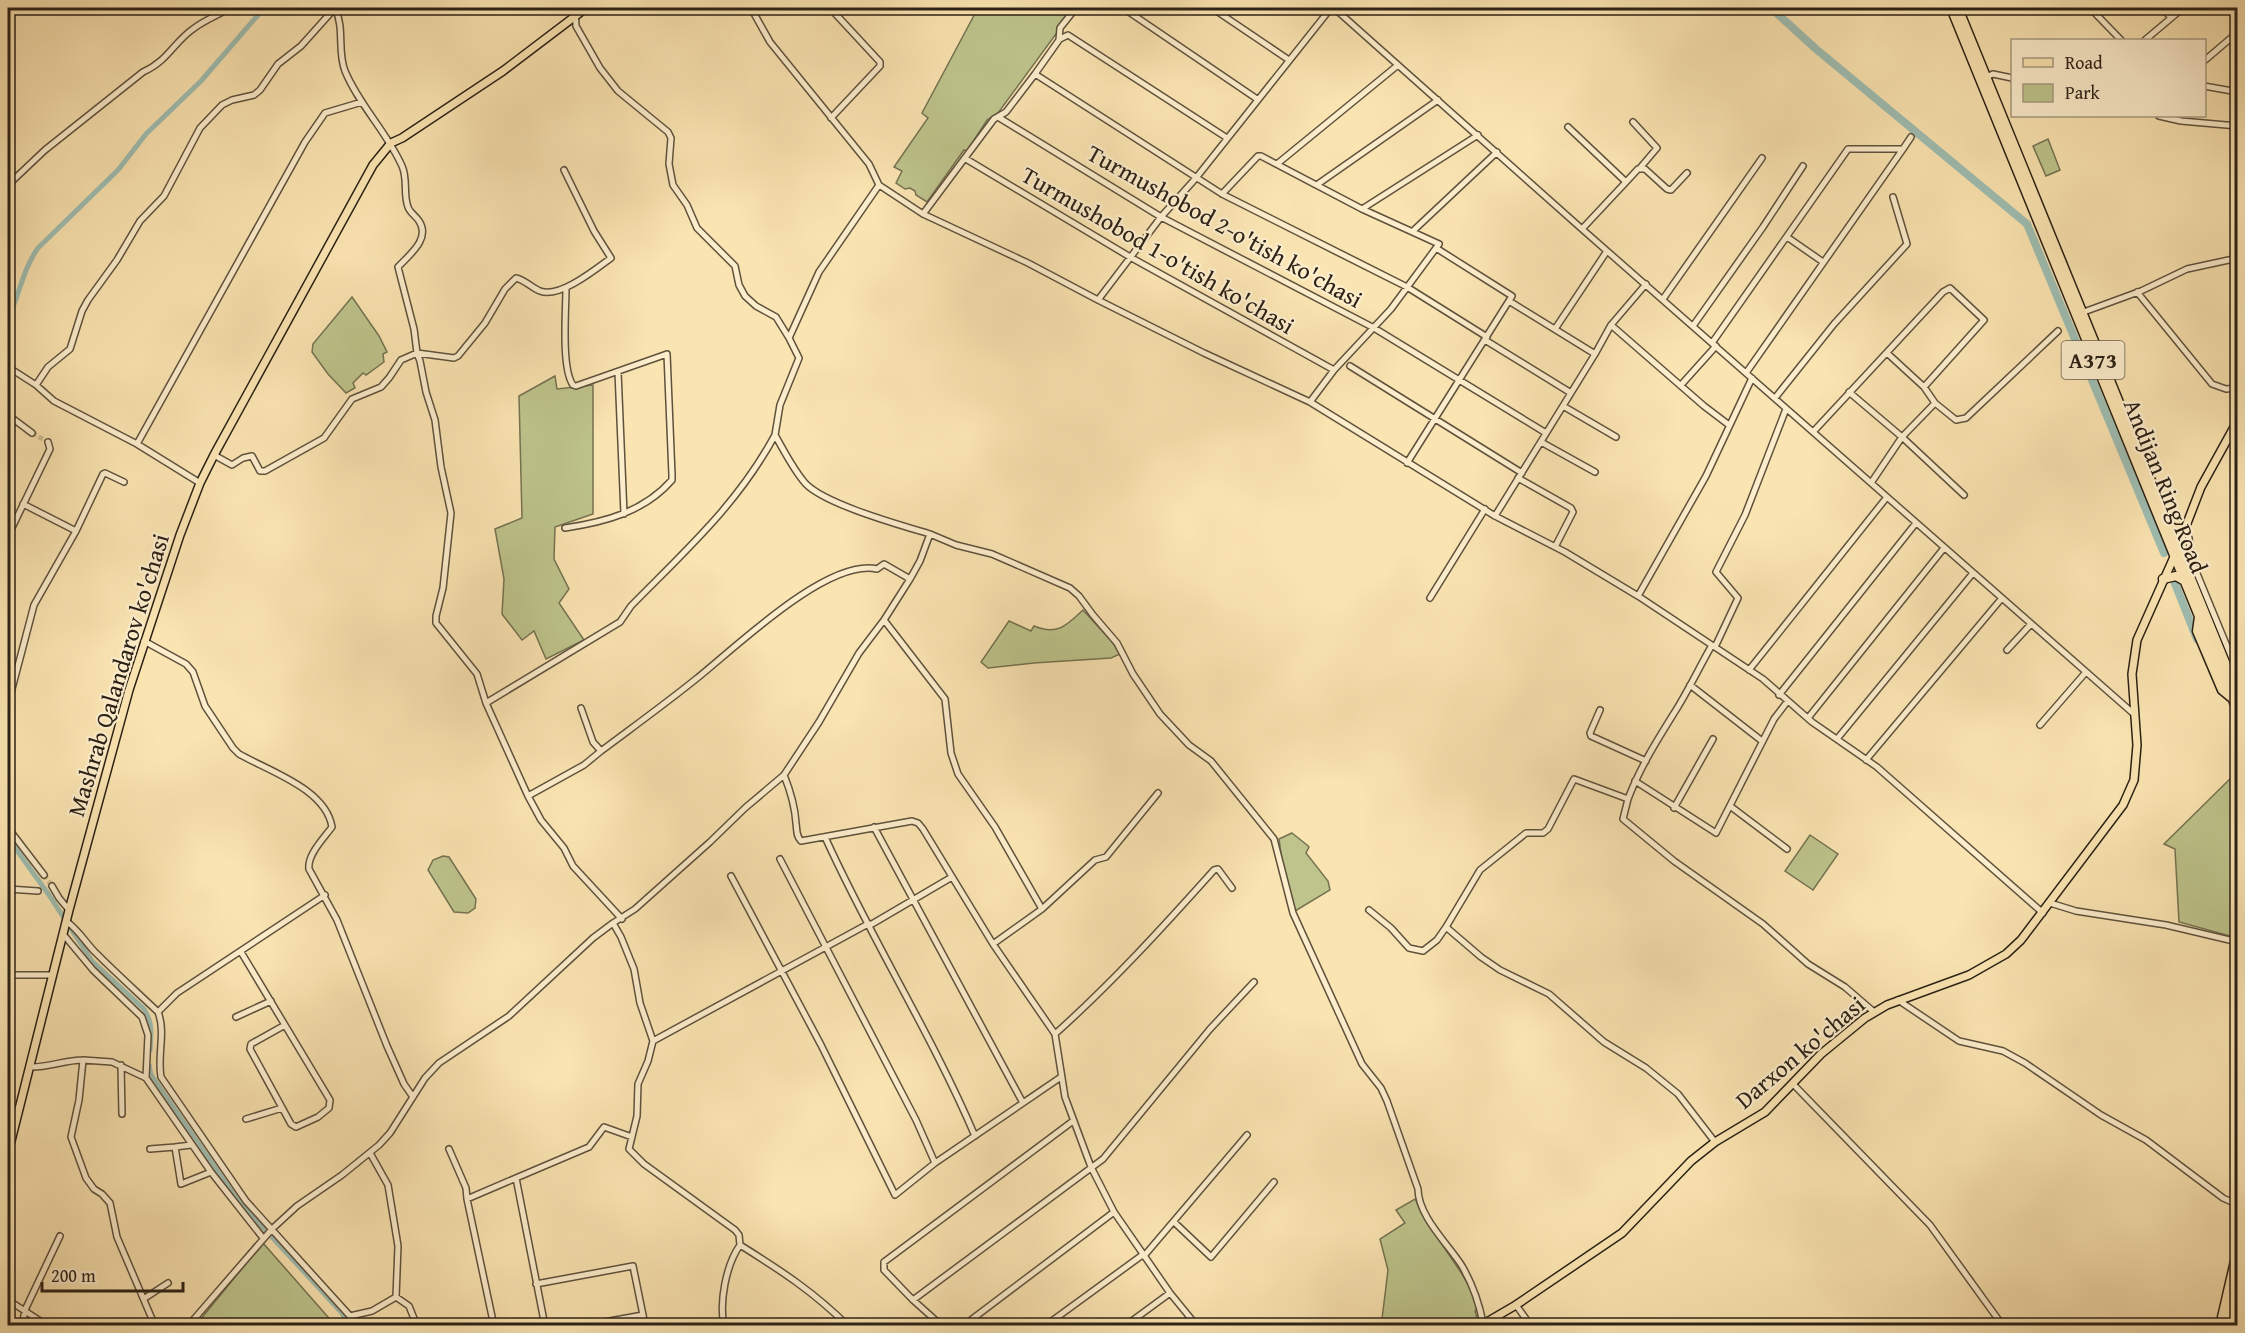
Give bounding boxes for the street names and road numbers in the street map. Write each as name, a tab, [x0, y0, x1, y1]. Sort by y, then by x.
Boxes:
street label: Turmushobod 2-o'tish ko'chasi	[1081, 136, 1369, 317]
street label: Turmushobod 1-o'tish ko'chasi	[1015, 157, 1301, 343]
road number: A373	[2062, 341, 2124, 379]
street label: Andijan Ring Road	[2115, 393, 2217, 579]
street label: Mashrab Qalandarov ko'chasi	[58, 529, 178, 821]
street label: Darxon ko'chasi	[1727, 987, 1873, 1117]

